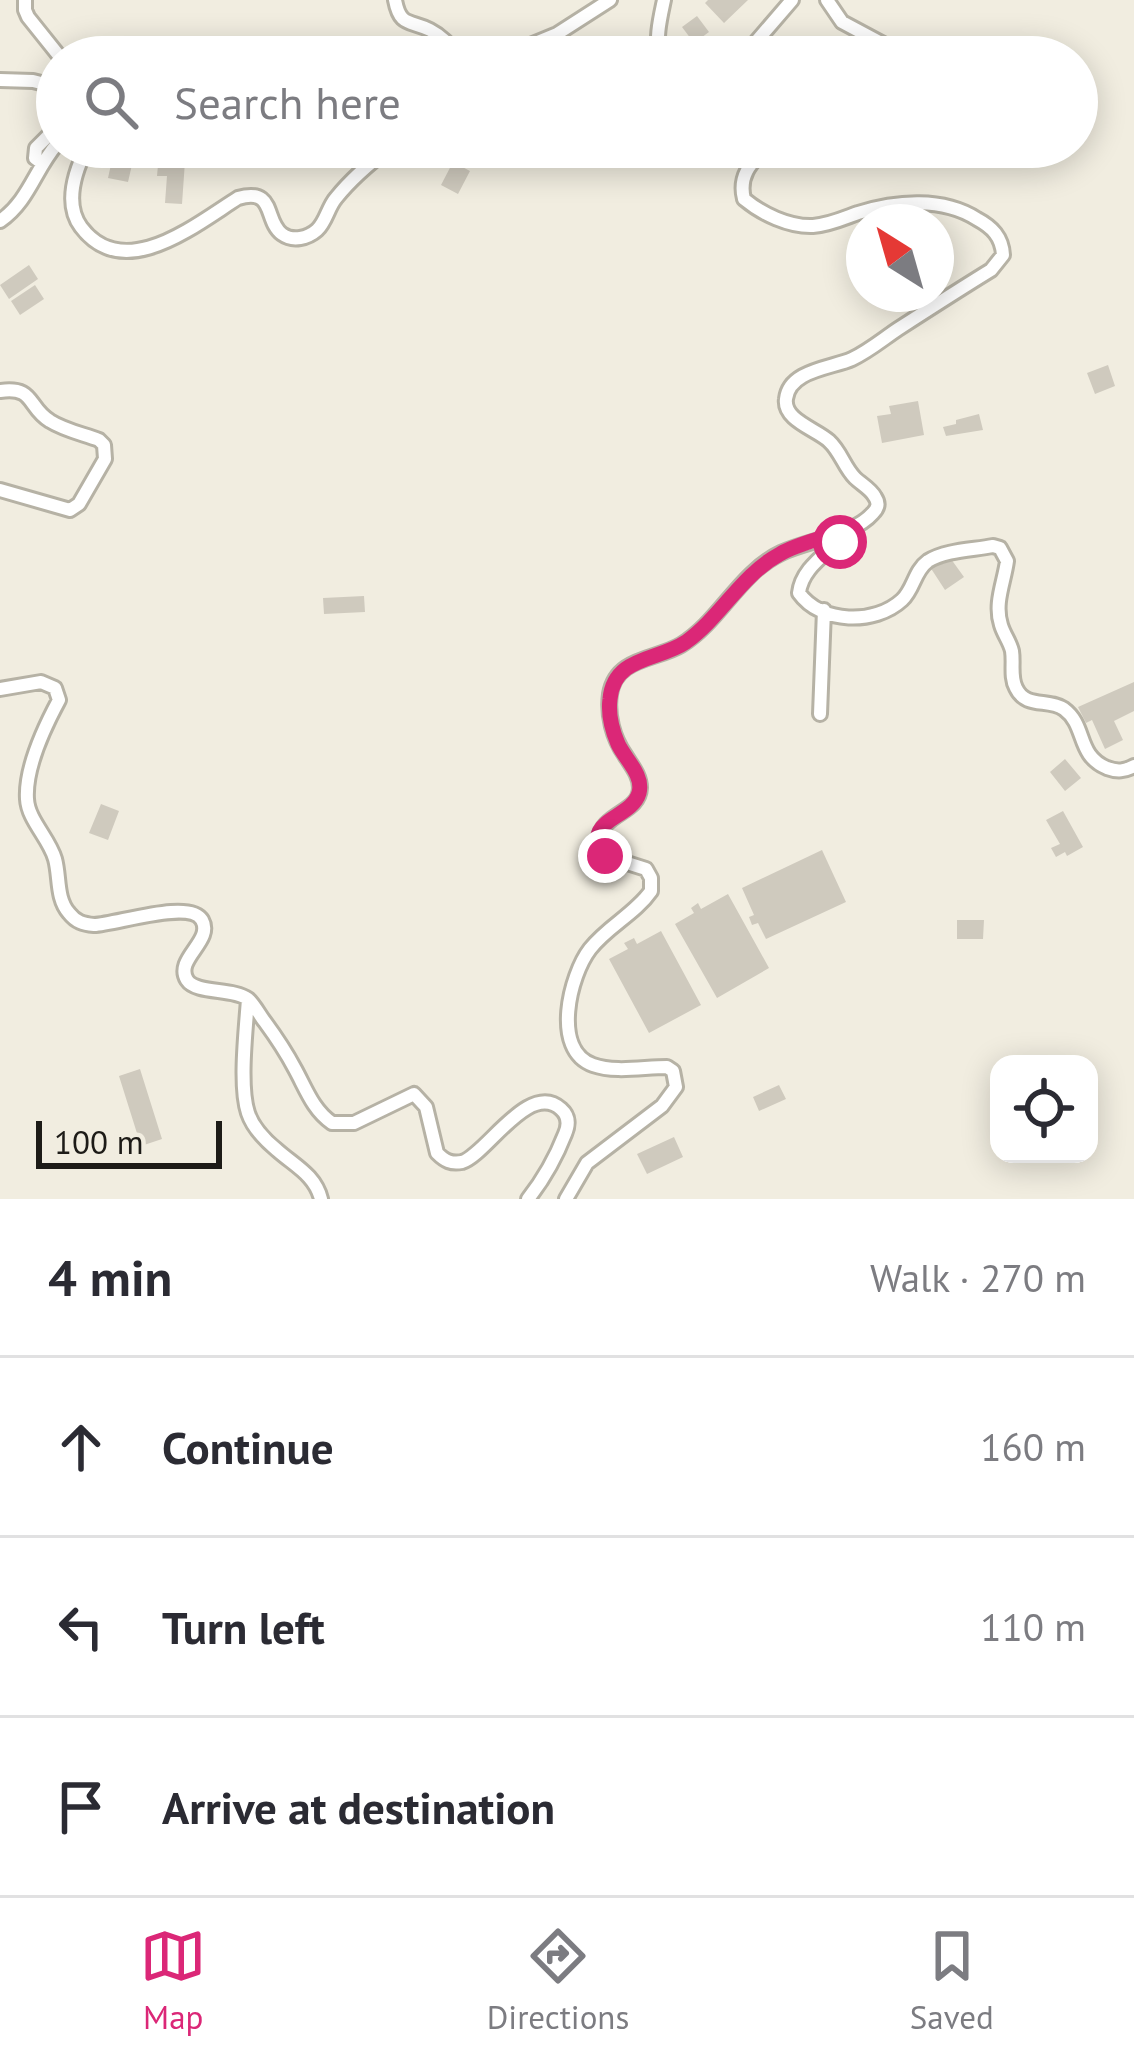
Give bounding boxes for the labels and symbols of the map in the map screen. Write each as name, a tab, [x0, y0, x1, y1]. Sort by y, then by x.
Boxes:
north arrow	[846, 204, 954, 312]
route start	[813, 515, 867, 569]
route end	[578, 829, 632, 883]
scale bar	[36, 1115, 222, 1168]

